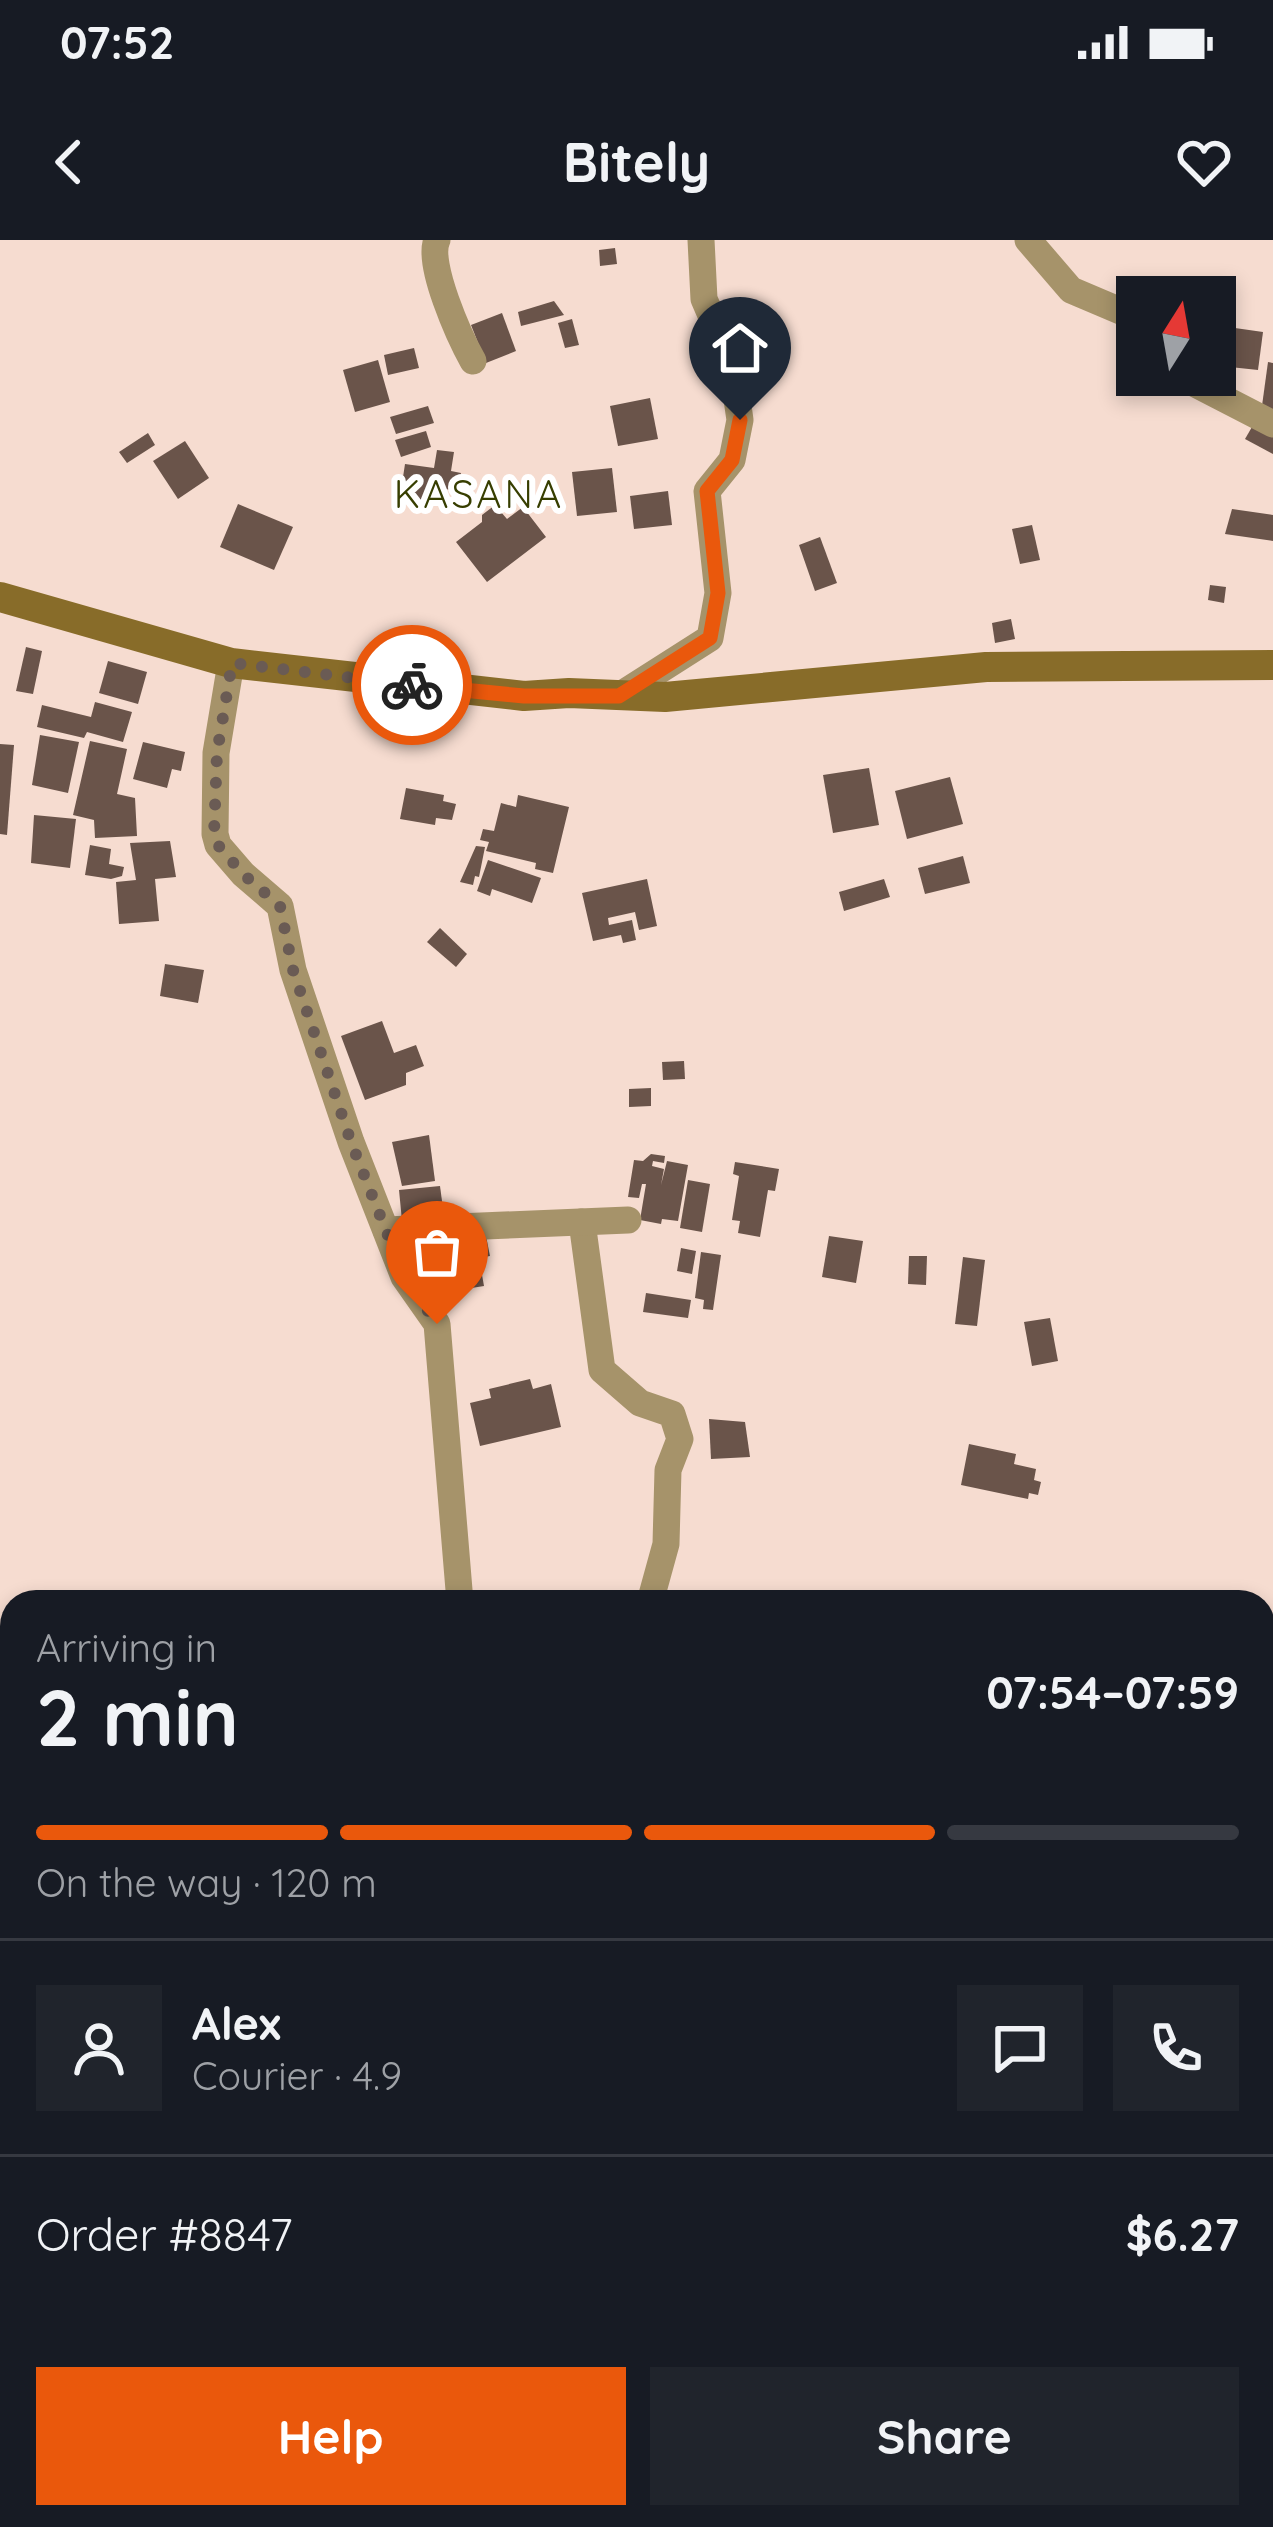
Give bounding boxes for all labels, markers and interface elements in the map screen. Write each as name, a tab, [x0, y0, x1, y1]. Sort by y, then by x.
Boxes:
text: 07:52	[60, 14, 174, 70]
text: Bitely	[563, 128, 710, 196]
icon: back	[36, 129, 102, 195]
icon: heart	[1171, 129, 1237, 195]
north arrow	[1116, 276, 1236, 396]
map controls	[1116, 276, 1236, 396]
pin	[689, 297, 791, 420]
icon: home	[707, 315, 773, 381]
district label: KASANA	[394, 469, 564, 518]
courier	[352, 625, 472, 745]
icon: bike	[379, 652, 445, 718]
pin	[386, 1201, 488, 1324]
icon: bag	[404, 1219, 470, 1285]
text: Arriving in	[36, 1623, 217, 1672]
text: 07:54–07:59	[986, 1664, 1239, 1720]
text: 2 min	[36, 1668, 239, 1766]
text: On the way · 120 m	[36, 1858, 377, 1907]
button: person	[36, 1985, 162, 2111]
button: chat	[957, 1985, 1083, 2111]
button: phone	[1113, 1985, 1239, 2111]
text: Alex	[192, 1995, 281, 2051]
text: Courier · 4.9	[192, 2051, 402, 2100]
text: Order #8847	[36, 2206, 293, 2262]
text: $6.27	[1126, 2206, 1239, 2262]
button: Help	[36, 2367, 626, 2505]
button: Share	[650, 2367, 1239, 2505]

